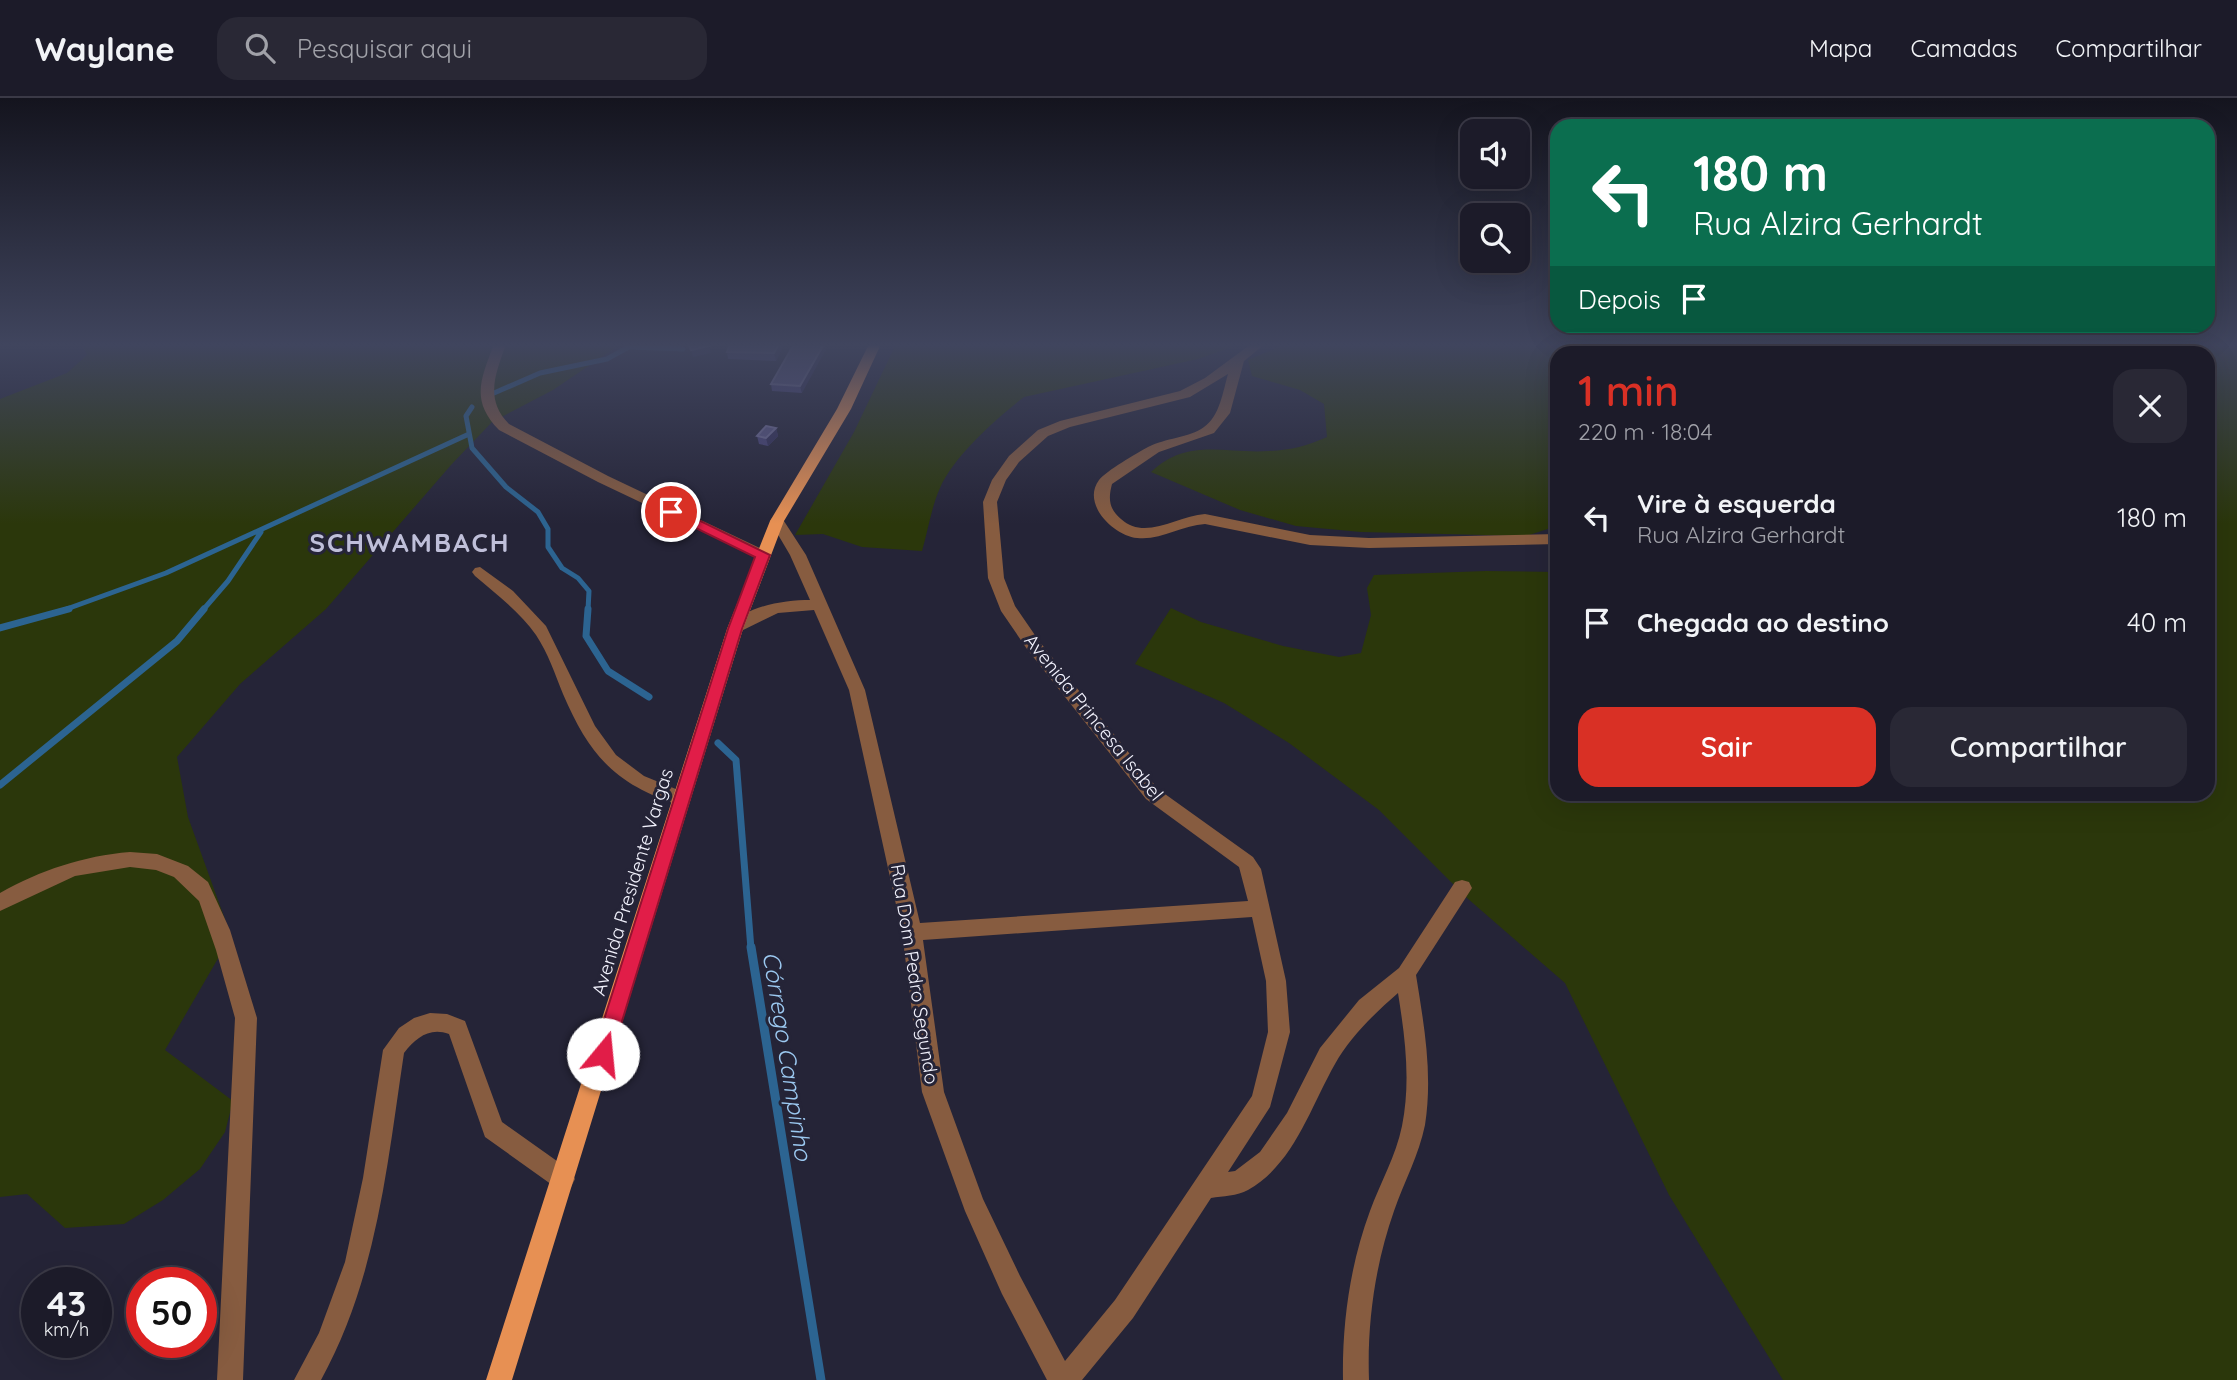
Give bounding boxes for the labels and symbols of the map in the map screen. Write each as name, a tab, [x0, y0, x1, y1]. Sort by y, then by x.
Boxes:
pin	[641, 482, 701, 542]
district label: SCHWAMBACH	[310, 526, 510, 559]
street label: Avenida Princesa Isabel	[1019, 629, 1169, 805]
street label: Avenida Presidente Vargas	[586, 765, 678, 998]
street label: Rua Dom Pedro Segundo	[886, 862, 944, 1086]
water label: Córrego Campinho	[757, 950, 820, 1164]
position arrow	[566, 1017, 640, 1091]
speed limit sign: 50	[126, 1267, 217, 1358]

